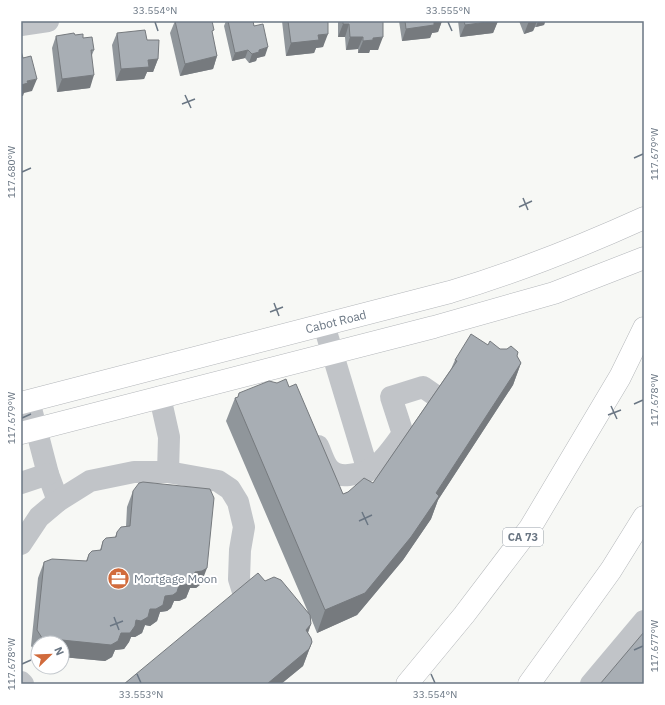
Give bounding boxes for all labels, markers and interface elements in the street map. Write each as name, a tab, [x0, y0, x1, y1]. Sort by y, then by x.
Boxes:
text: 33.554°N	[133, 4, 177, 17]
text: 33.555°N	[426, 4, 470, 17]
text: 117.679°W	[648, 128, 661, 180]
text: 117.680°W	[5, 146, 18, 198]
street label: Cabot Road	[304, 307, 368, 336]
text: 117.678°W	[648, 374, 661, 426]
text: 117.679°W	[5, 392, 18, 444]
road number: CA 73	[503, 528, 543, 546]
office icon: Mortgage Moon	[105, 566, 131, 592]
place label: Mortgage Moon	[134, 571, 217, 586]
text: 117.677°W	[648, 620, 661, 672]
north arrow	[30, 635, 70, 675]
text: 117.678°W	[5, 638, 18, 690]
text: N	[51, 645, 67, 658]
text: 33.553°N	[119, 688, 163, 701]
text: 33.554°N	[413, 688, 457, 701]

